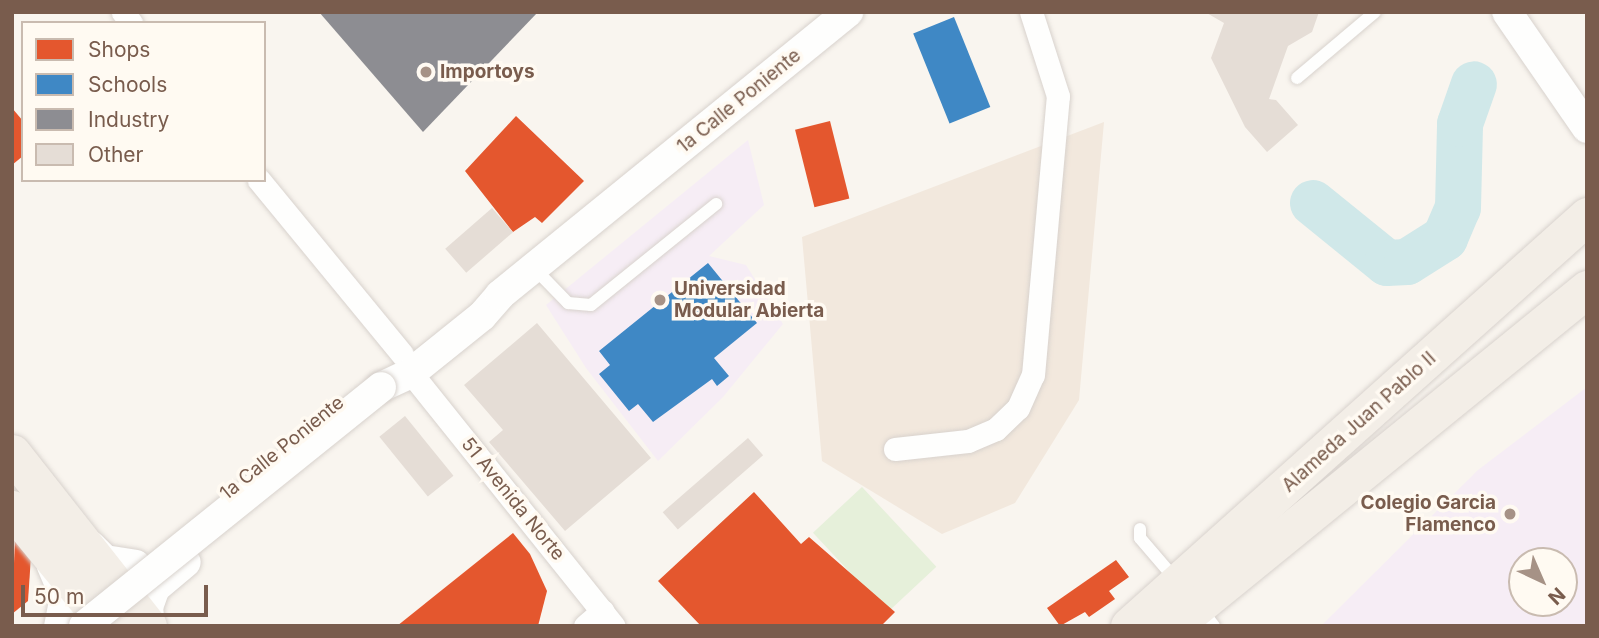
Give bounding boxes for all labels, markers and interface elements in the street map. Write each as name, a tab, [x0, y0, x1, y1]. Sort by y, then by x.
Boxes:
legend	[21, 21, 266, 182]
text: Shops	[88, 37, 150, 62]
street label: 1a Calle Poniente	[673, 44, 805, 158]
place label: Importoys	[440, 61, 535, 83]
marker: Importoys	[418, 64, 434, 80]
text: Schools	[88, 72, 167, 97]
text: Industry	[88, 107, 169, 132]
text: Other	[88, 142, 144, 167]
place label: Universidad Modular Abierta	[674, 278, 824, 322]
marker: Universidad Modular Abierta	[652, 292, 668, 308]
street label: Alameda Juan Pablo II	[1277, 347, 1441, 497]
street label: 1a Calle Poniente	[216, 391, 348, 505]
street label: 51 Avenida Norte	[456, 433, 570, 565]
place label: Colegio Garcia Flamenco	[1361, 492, 1496, 536]
marker: Colegio Garcia Flamenco	[1502, 506, 1518, 522]
north arrow	[1508, 547, 1578, 617]
scale bar	[24, 572, 212, 616]
text: N	[1543, 583, 1570, 609]
text: 50 m	[34, 584, 84, 609]

